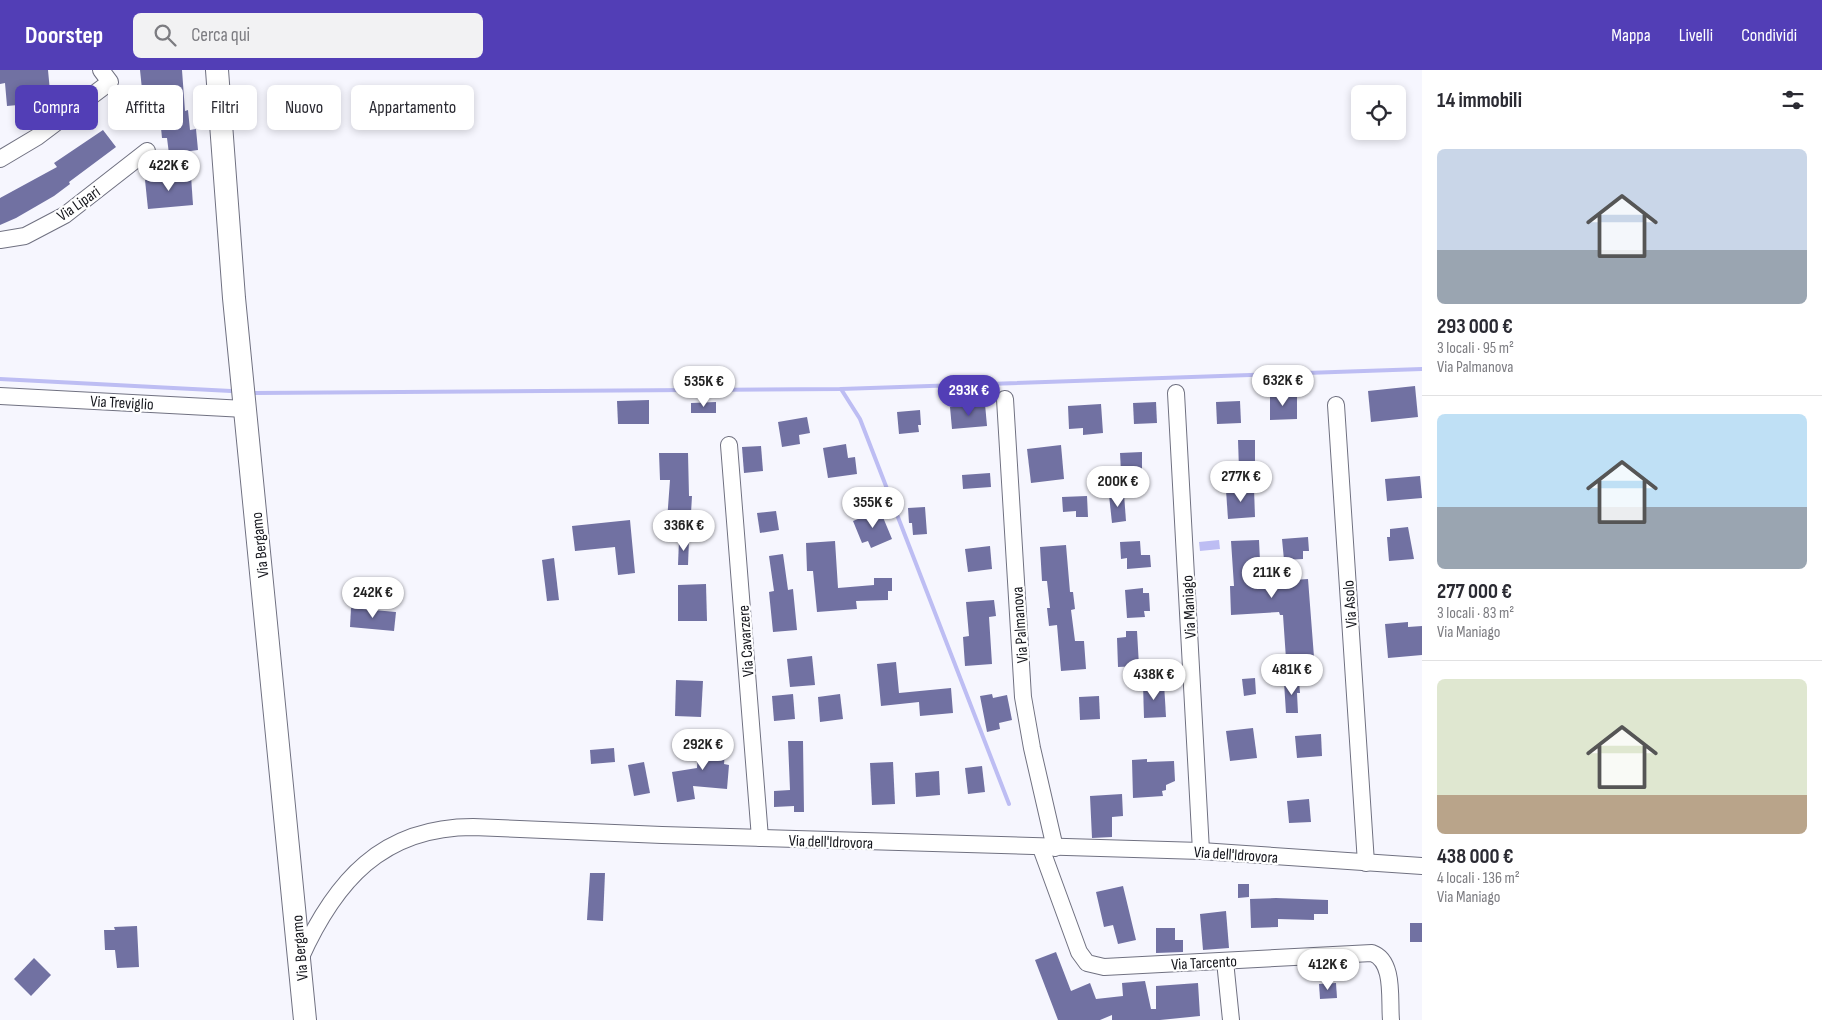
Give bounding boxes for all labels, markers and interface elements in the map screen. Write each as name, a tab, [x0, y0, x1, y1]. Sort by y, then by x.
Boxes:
search box	[133, 13, 483, 58]
text: Doorstep	[25, 21, 103, 50]
icon: search	[151, 21, 179, 49]
text: Cerca qui	[191, 24, 250, 47]
text: Mappa	[1611, 25, 1651, 46]
text: Livelli	[1679, 25, 1713, 46]
text: Condividi	[1741, 25, 1797, 46]
chip: Compra	[15, 85, 98, 130]
chip: Affitta	[108, 85, 183, 130]
chip: Filtri	[193, 85, 257, 130]
chip: Nuovo	[267, 85, 341, 130]
chip: Appartamento	[351, 85, 474, 130]
map controls	[1351, 85, 1406, 140]
button: locate	[1351, 85, 1406, 140]
icon: filters	[1779, 86, 1807, 114]
text: 14 immobili	[1437, 88, 1522, 113]
pin: 422K €	[128, 150, 210, 192]
text: 422K €	[149, 156, 189, 175]
icon: home	[1577, 181, 1667, 271]
street label: Via Lipari	[54, 183, 104, 226]
text: 293 000 €	[1437, 314, 1513, 339]
text: 3 locali · 95 m²	[1437, 339, 1514, 358]
text: Via Palmanova	[1437, 358, 1513, 377]
pin: 632K €	[1242, 364, 1324, 407]
pin: 535K €	[663, 366, 745, 408]
text: 632K €	[1263, 371, 1303, 390]
text: 535K €	[684, 372, 724, 391]
pin: 293K €	[928, 374, 1010, 417]
text: 293K €	[949, 381, 989, 400]
street label: Via Treviglio	[90, 392, 154, 415]
icon: home	[1577, 447, 1667, 537]
pin: 277K €	[1200, 460, 1282, 503]
pin: 200K €	[1077, 466, 1159, 508]
text: 277K €	[1221, 467, 1261, 486]
text: 200K €	[1098, 472, 1138, 491]
pin: 355K €	[832, 486, 914, 529]
text: 355K €	[853, 493, 893, 512]
pin: 336K €	[643, 510, 725, 552]
street label: Via Bergamo	[248, 511, 273, 579]
text: 336K €	[664, 516, 704, 535]
pin: 211K €	[1231, 556, 1313, 599]
text: 211K €	[1253, 563, 1291, 582]
street label: Via Maniago	[1178, 575, 1201, 639]
pin: 242K €	[332, 576, 414, 619]
street label: Via Asolo	[1339, 579, 1362, 628]
text: 277 000 €	[1437, 579, 1512, 604]
text: 242K €	[353, 583, 393, 602]
street label: Via Palmanova	[1008, 586, 1033, 664]
street label: Via Cavarzere	[735, 604, 758, 677]
text: 3 locali · 83 m²	[1437, 604, 1514, 623]
text: Via Maniago	[1437, 623, 1501, 642]
pin: 481K €	[1251, 654, 1333, 696]
pin: 438K €	[1113, 658, 1195, 701]
text: 481K €	[1272, 660, 1312, 679]
text: 438K €	[1134, 665, 1174, 684]
icon: home	[1577, 712, 1667, 802]
pin: 292K €	[662, 728, 744, 771]
text: 292K €	[683, 735, 723, 754]
street label: Via dell'Idrovora	[788, 832, 873, 853]
street label: Via dell'Idrovora	[1193, 843, 1279, 868]
text: 438 000 €	[1437, 844, 1513, 869]
text: 4 locali · 136 m²	[1437, 869, 1520, 888]
text: Via Maniago	[1437, 888, 1501, 907]
street label: Via Bergamo	[288, 914, 313, 981]
pin: 412K €	[1287, 948, 1369, 991]
street label: Via Tarcento	[1171, 952, 1237, 975]
text: 412K €	[1308, 955, 1348, 974]

